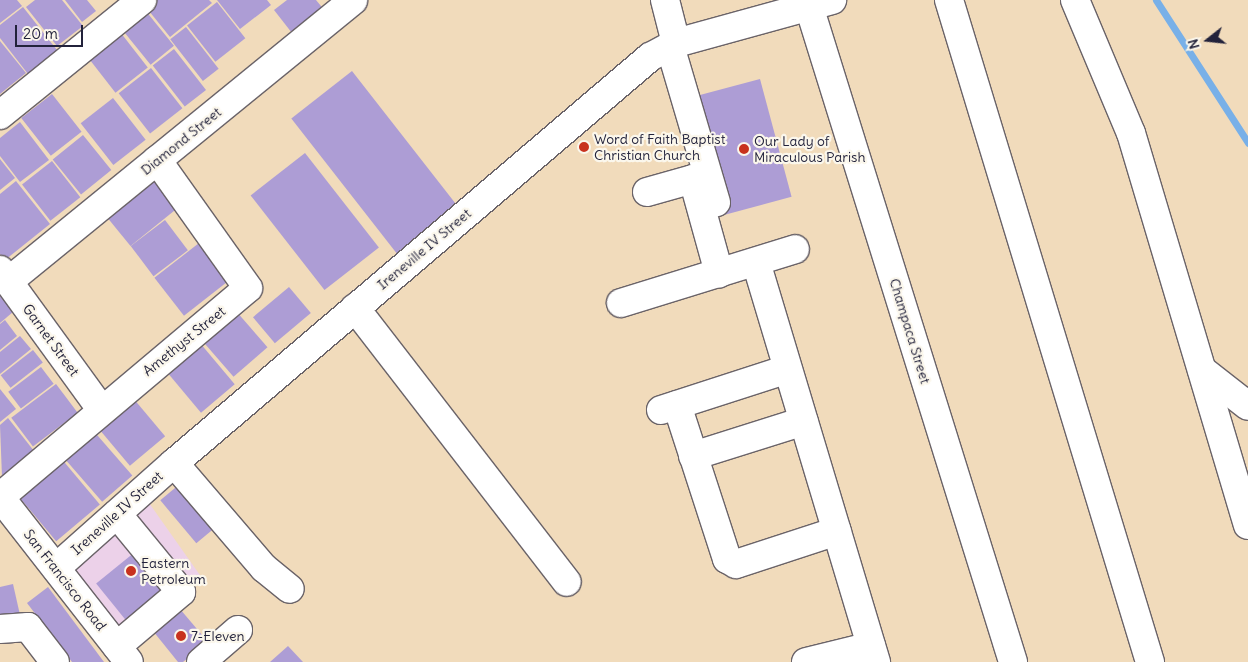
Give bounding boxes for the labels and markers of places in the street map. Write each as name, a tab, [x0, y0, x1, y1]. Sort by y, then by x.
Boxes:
place label: Word of Faith Baptist Christian Church	[594, 131, 725, 164]
place label: Our Lady of Miraculous Parish	[754, 133, 865, 166]
marker: Word of Faith Baptist Christian Church	[578, 141, 590, 153]
marker: Our Lady of Miraculous Parish	[738, 143, 750, 155]
place label: Eastern Petroleum	[141, 555, 206, 588]
marker: Eastern Petroleum	[125, 565, 137, 577]
place label: 7-Eleven	[191, 628, 245, 644]
marker: 7-Eleven	[175, 630, 187, 642]

